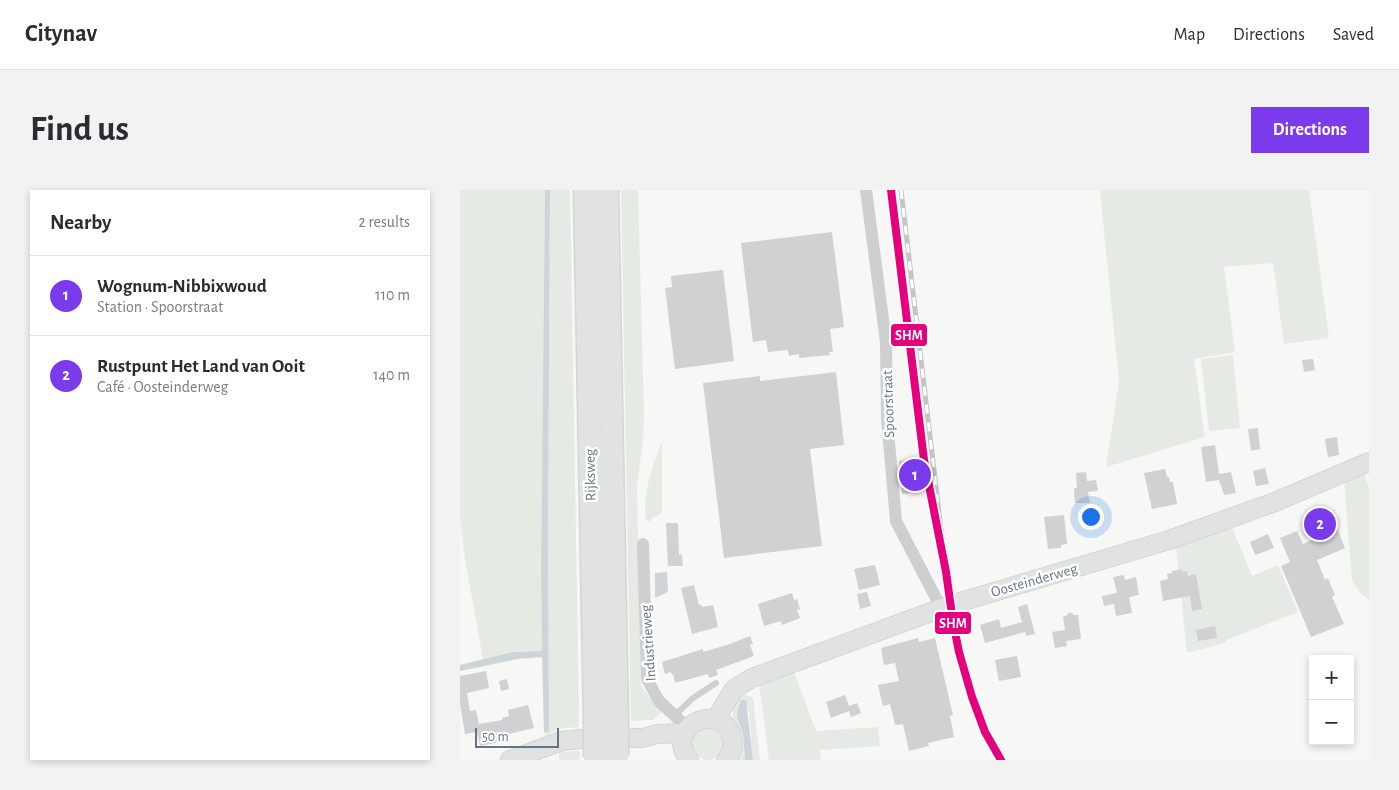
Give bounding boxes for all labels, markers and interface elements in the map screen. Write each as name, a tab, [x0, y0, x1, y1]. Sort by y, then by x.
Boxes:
text: Citynav	[25, 22, 97, 46]
text: Map	[1174, 26, 1205, 44]
text: Directions	[1233, 26, 1305, 44]
text: Saved	[1333, 26, 1374, 44]
button: Directions	[1251, 107, 1369, 153]
text: Find us	[30, 112, 129, 147]
text: Nearby	[50, 212, 111, 233]
text: 2 results	[358, 214, 410, 230]
text: Wognum-Nibbixwoud	[97, 277, 267, 296]
text: 1	[63, 287, 69, 303]
text: 110 m	[375, 287, 410, 303]
text: Station · Spoorstraat	[97, 299, 223, 315]
line badge: SHM	[890, 323, 928, 347]
text: SHM	[895, 329, 923, 343]
text: Rustpunt Het Land van Ooit	[97, 357, 305, 376]
text: 2	[62, 367, 70, 383]
text: 140 m	[373, 367, 410, 383]
street label: Spoorstraat	[880, 370, 897, 438]
text: Café · Oosteinderweg	[97, 379, 228, 395]
street label: Rijksweg	[583, 448, 598, 501]
pin: 1	[899, 456, 931, 494]
your location	[1078, 504, 1104, 530]
pin: 2	[1304, 505, 1336, 543]
street label: Oosteinderweg	[989, 561, 1080, 600]
street label: Industrieweg	[638, 603, 659, 682]
line badge: SHM	[934, 611, 972, 635]
text: SHM	[939, 617, 967, 631]
map controls	[1309, 655, 1354, 745]
button: +	[1309, 655, 1354, 700]
button: −	[1309, 700, 1354, 745]
scale bar	[475, 725, 559, 748]
text: 50 m	[482, 730, 509, 744]

